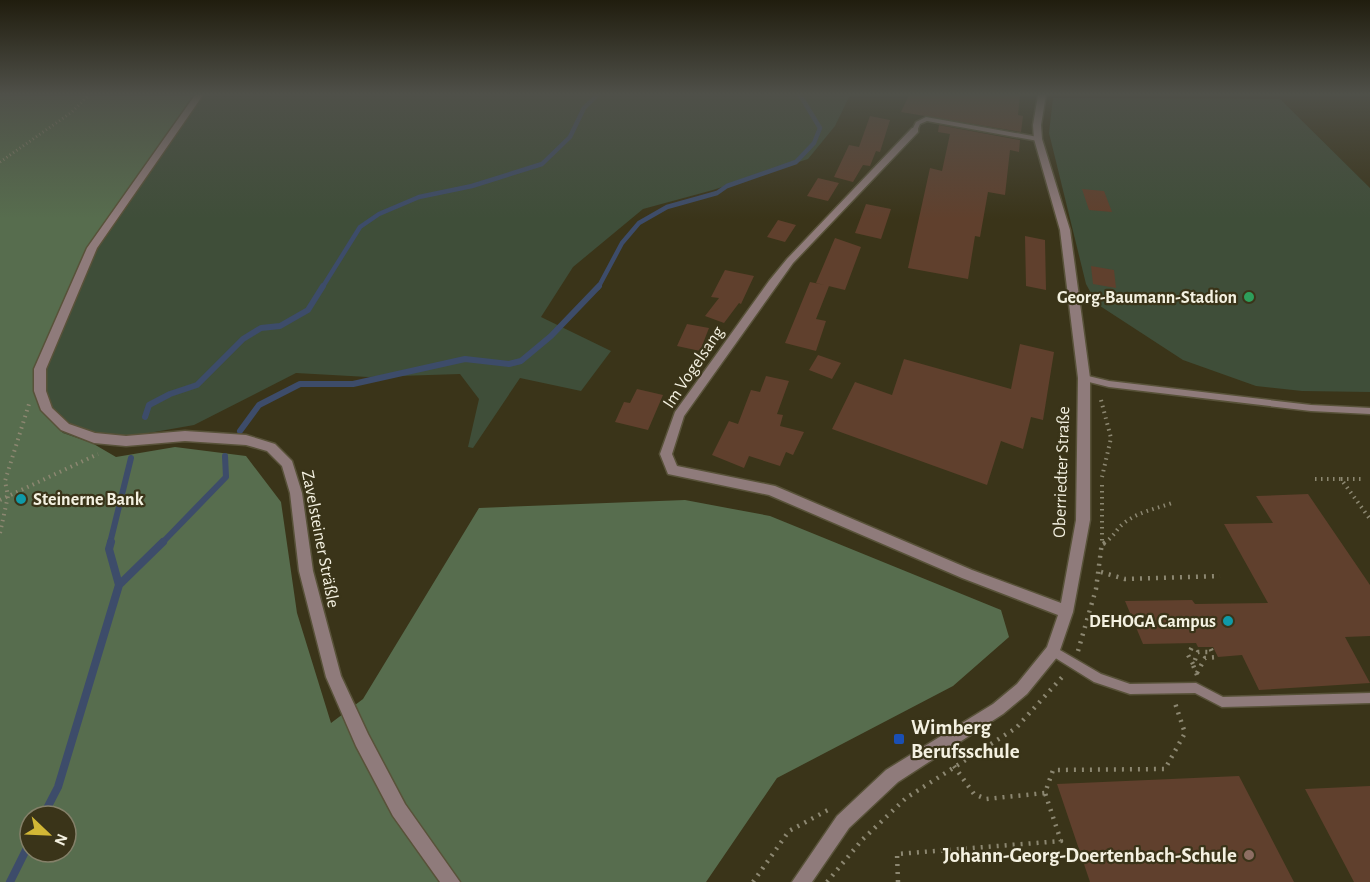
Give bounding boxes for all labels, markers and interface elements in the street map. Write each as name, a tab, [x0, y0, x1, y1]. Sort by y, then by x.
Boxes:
place label: Georg-Baumann-Stadion	[1057, 289, 1237, 307]
marker: Georg-Baumann-Stadion	[1242, 290, 1256, 304]
street label: Im Vogelsang	[660, 323, 728, 412]
street label: Oberriedter Straße	[1051, 406, 1073, 538]
street label: Zavelsteiner Sträßle	[298, 469, 342, 610]
place label: Steinerne Bank	[33, 491, 144, 509]
marker: Steinerne Bank	[14, 492, 28, 506]
place label: DEHOGA Campus	[1089, 613, 1216, 631]
marker: DEHOGA Campus	[1221, 614, 1235, 628]
place label: Wimberg Berufsschule	[911, 717, 1020, 762]
marker: Wimberg Berufsschule	[892, 732, 906, 746]
north arrow	[18, 804, 78, 864]
text: N	[51, 831, 70, 848]
place label: Johann-Georg-Doertenbach-Schule	[943, 845, 1237, 866]
marker: Johann-Georg-Doertenbach-Schule	[1242, 848, 1256, 862]

